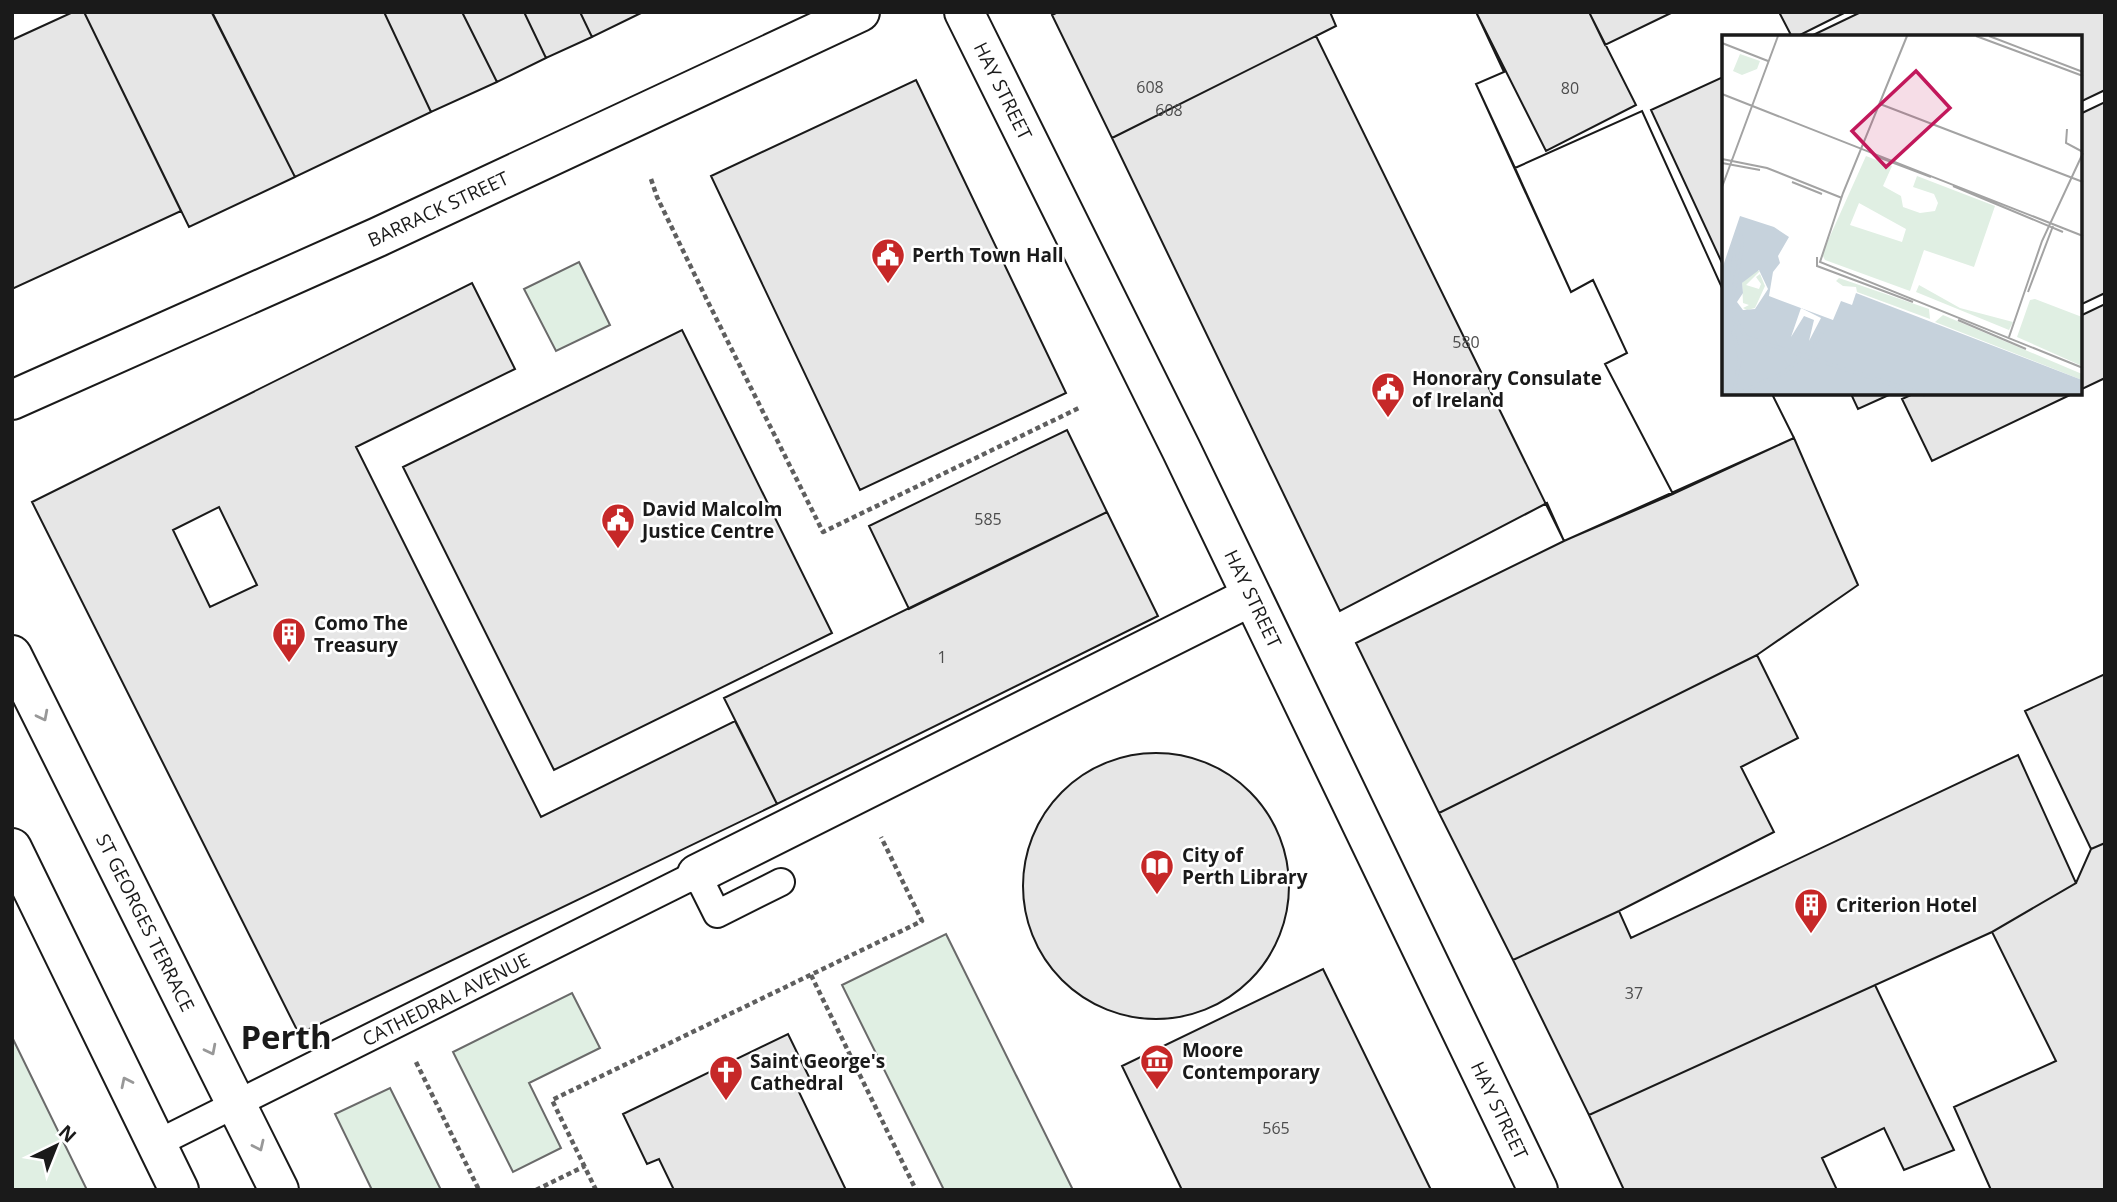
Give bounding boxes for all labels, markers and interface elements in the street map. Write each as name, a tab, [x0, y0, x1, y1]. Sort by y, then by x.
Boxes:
inset map	[1722, 35, 2082, 396]
street label: HAY STREET	[968, 38, 1039, 144]
house number: 608	[1136, 76, 1164, 98]
house number: 80	[1561, 77, 1579, 99]
house number: 608	[1155, 99, 1183, 121]
street label: BARRACK STREET	[364, 165, 513, 253]
public building icon: Perth Town Hall	[869, 236, 907, 285]
place label: Perth Town Hall	[912, 242, 1064, 268]
house number: 580	[1452, 331, 1480, 353]
place label: Honorary Consulate of Ireland	[1412, 365, 1602, 413]
public building icon: Honorary Consulate of Ireland	[1369, 370, 1407, 419]
place label: David Malcolm Justice Centre	[640, 496, 782, 544]
public building icon: David Malcolm Justice Centre	[599, 501, 637, 550]
house number: 585	[974, 508, 1002, 530]
street label: HAY STREET	[1218, 545, 1288, 652]
place label: Como The Treasury	[314, 610, 408, 658]
building icon: Como The Treasury	[270, 615, 308, 664]
house number: 1	[937, 646, 947, 668]
one-way arrow	[34, 709, 48, 721]
street label: ST GEORGES TERRACE	[90, 829, 201, 1016]
place label: City of Perth Library	[1182, 842, 1308, 890]
library icon: City of Perth Library	[1138, 847, 1176, 896]
building icon: Criterion Hotel	[1792, 886, 1830, 935]
place label: Criterion Hotel	[1836, 892, 1977, 918]
street label: CATHEDRAL AVENUE	[358, 947, 534, 1052]
house number: 37	[1625, 982, 1643, 1004]
district label: Perth	[240, 1014, 332, 1059]
place label: Moore Contemporary	[1182, 1037, 1320, 1085]
museum icon: Moore Contemporary	[1138, 1042, 1176, 1091]
one-way arrow	[203, 1043, 217, 1055]
place label: Saint George's Cathedral	[750, 1048, 885, 1096]
church icon: Saint George's Cathedral	[707, 1053, 745, 1102]
street label: HAY STREET	[1465, 1057, 1535, 1164]
one-way arrow	[121, 1077, 135, 1089]
north arrow	[21, 1111, 91, 1181]
house number: 565	[1262, 1117, 1290, 1139]
text: N	[53, 1119, 82, 1148]
one-way arrow	[250, 1139, 264, 1152]

